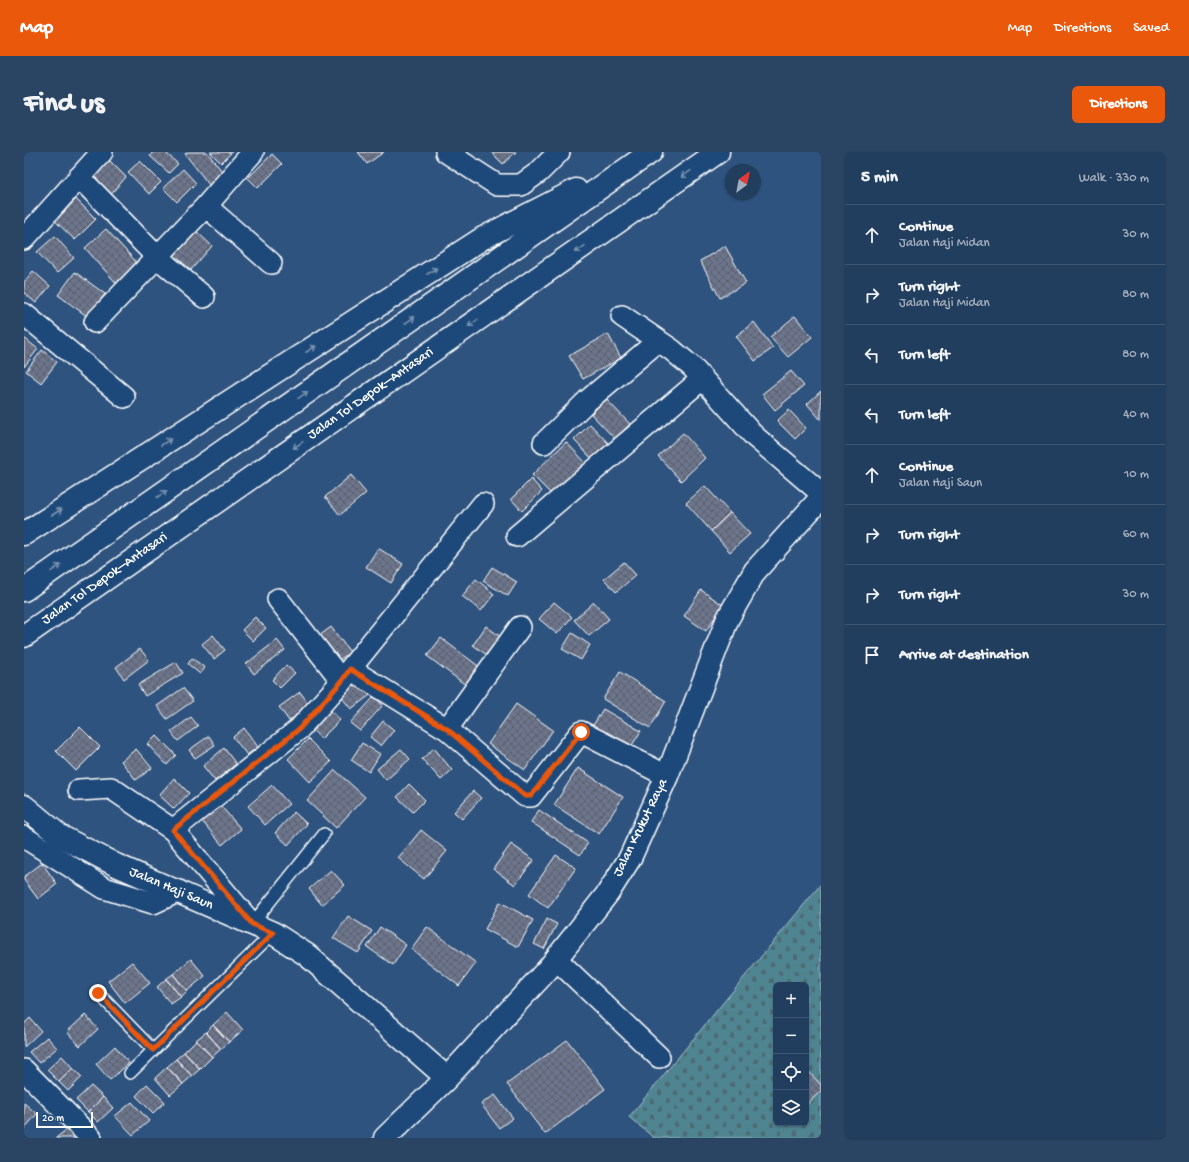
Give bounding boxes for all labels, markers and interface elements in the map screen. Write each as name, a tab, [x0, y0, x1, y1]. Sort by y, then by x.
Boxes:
text: Map	[20, 17, 53, 40]
text: Map	[1008, 20, 1032, 37]
text: Directions	[1054, 20, 1111, 37]
text: Saved	[1133, 20, 1169, 37]
button: Directions	[1072, 86, 1165, 123]
text: Find us	[24, 88, 104, 121]
north arrow	[725, 164, 761, 200]
text: 5 min	[861, 168, 898, 188]
one-way arrow	[681, 170, 692, 178]
text: Walk · 330 m	[1079, 171, 1149, 186]
text: Continue	[899, 218, 953, 236]
icon: ahead	[861, 224, 883, 246]
text: 30 m	[1123, 227, 1149, 242]
text: Jalan Haji Midan	[899, 236, 990, 251]
one-way arrow	[575, 245, 586, 253]
one-way arrow	[426, 267, 437, 275]
text: Turn right	[899, 278, 959, 296]
icon: right	[861, 284, 883, 306]
text: 80 m	[1122, 287, 1149, 302]
text: Jalan Haji Midan	[899, 296, 990, 311]
one-way arrow	[404, 316, 415, 324]
one-way arrow	[468, 319, 479, 327]
street label: Jalan Tol Depok–Antasari	[305, 344, 437, 444]
icon: left	[861, 344, 883, 366]
one-way arrow	[305, 345, 316, 353]
text: Turn left	[899, 346, 950, 364]
text: 80 m	[1122, 347, 1149, 362]
one-way arrow	[298, 391, 309, 399]
icon: left	[861, 404, 883, 426]
text: Turn left	[899, 406, 950, 424]
text: 40 m	[1123, 407, 1149, 422]
one-way arrow	[160, 438, 171, 446]
one-way arrow	[292, 441, 303, 449]
text: Continue	[899, 458, 953, 476]
icon: ahead	[861, 464, 883, 486]
text: 10 m	[1124, 467, 1149, 482]
text: Jalan Haji Saun	[899, 476, 982, 491]
one-way arrow	[157, 490, 168, 498]
one-way arrow	[51, 508, 63, 516]
icon: right	[861, 524, 883, 546]
text: Turn right	[899, 526, 959, 544]
text: 60 m	[1123, 527, 1149, 542]
street label: Jalan Tol Depok–Antasari	[39, 529, 171, 629]
one-way arrow	[50, 564, 61, 572]
icon: right	[861, 584, 883, 606]
text: Turn right	[899, 586, 959, 604]
text: 30 m	[1123, 587, 1149, 602]
icon: arrive	[861, 644, 883, 666]
text: Arrive at destination	[899, 646, 1029, 664]
route start	[572, 723, 590, 741]
street label: Jalan Krukut Raya	[610, 775, 673, 880]
street label: Jalan Haji Saun	[126, 864, 216, 914]
map controls	[773, 982, 809, 1126]
button: +	[773, 982, 809, 1018]
route end	[89, 984, 107, 1002]
button: −	[773, 1018, 809, 1054]
button: locate	[773, 1054, 809, 1090]
button: layers	[773, 1090, 809, 1126]
scale bar	[36, 1110, 93, 1129]
text: 20 m	[42, 1113, 64, 1125]

